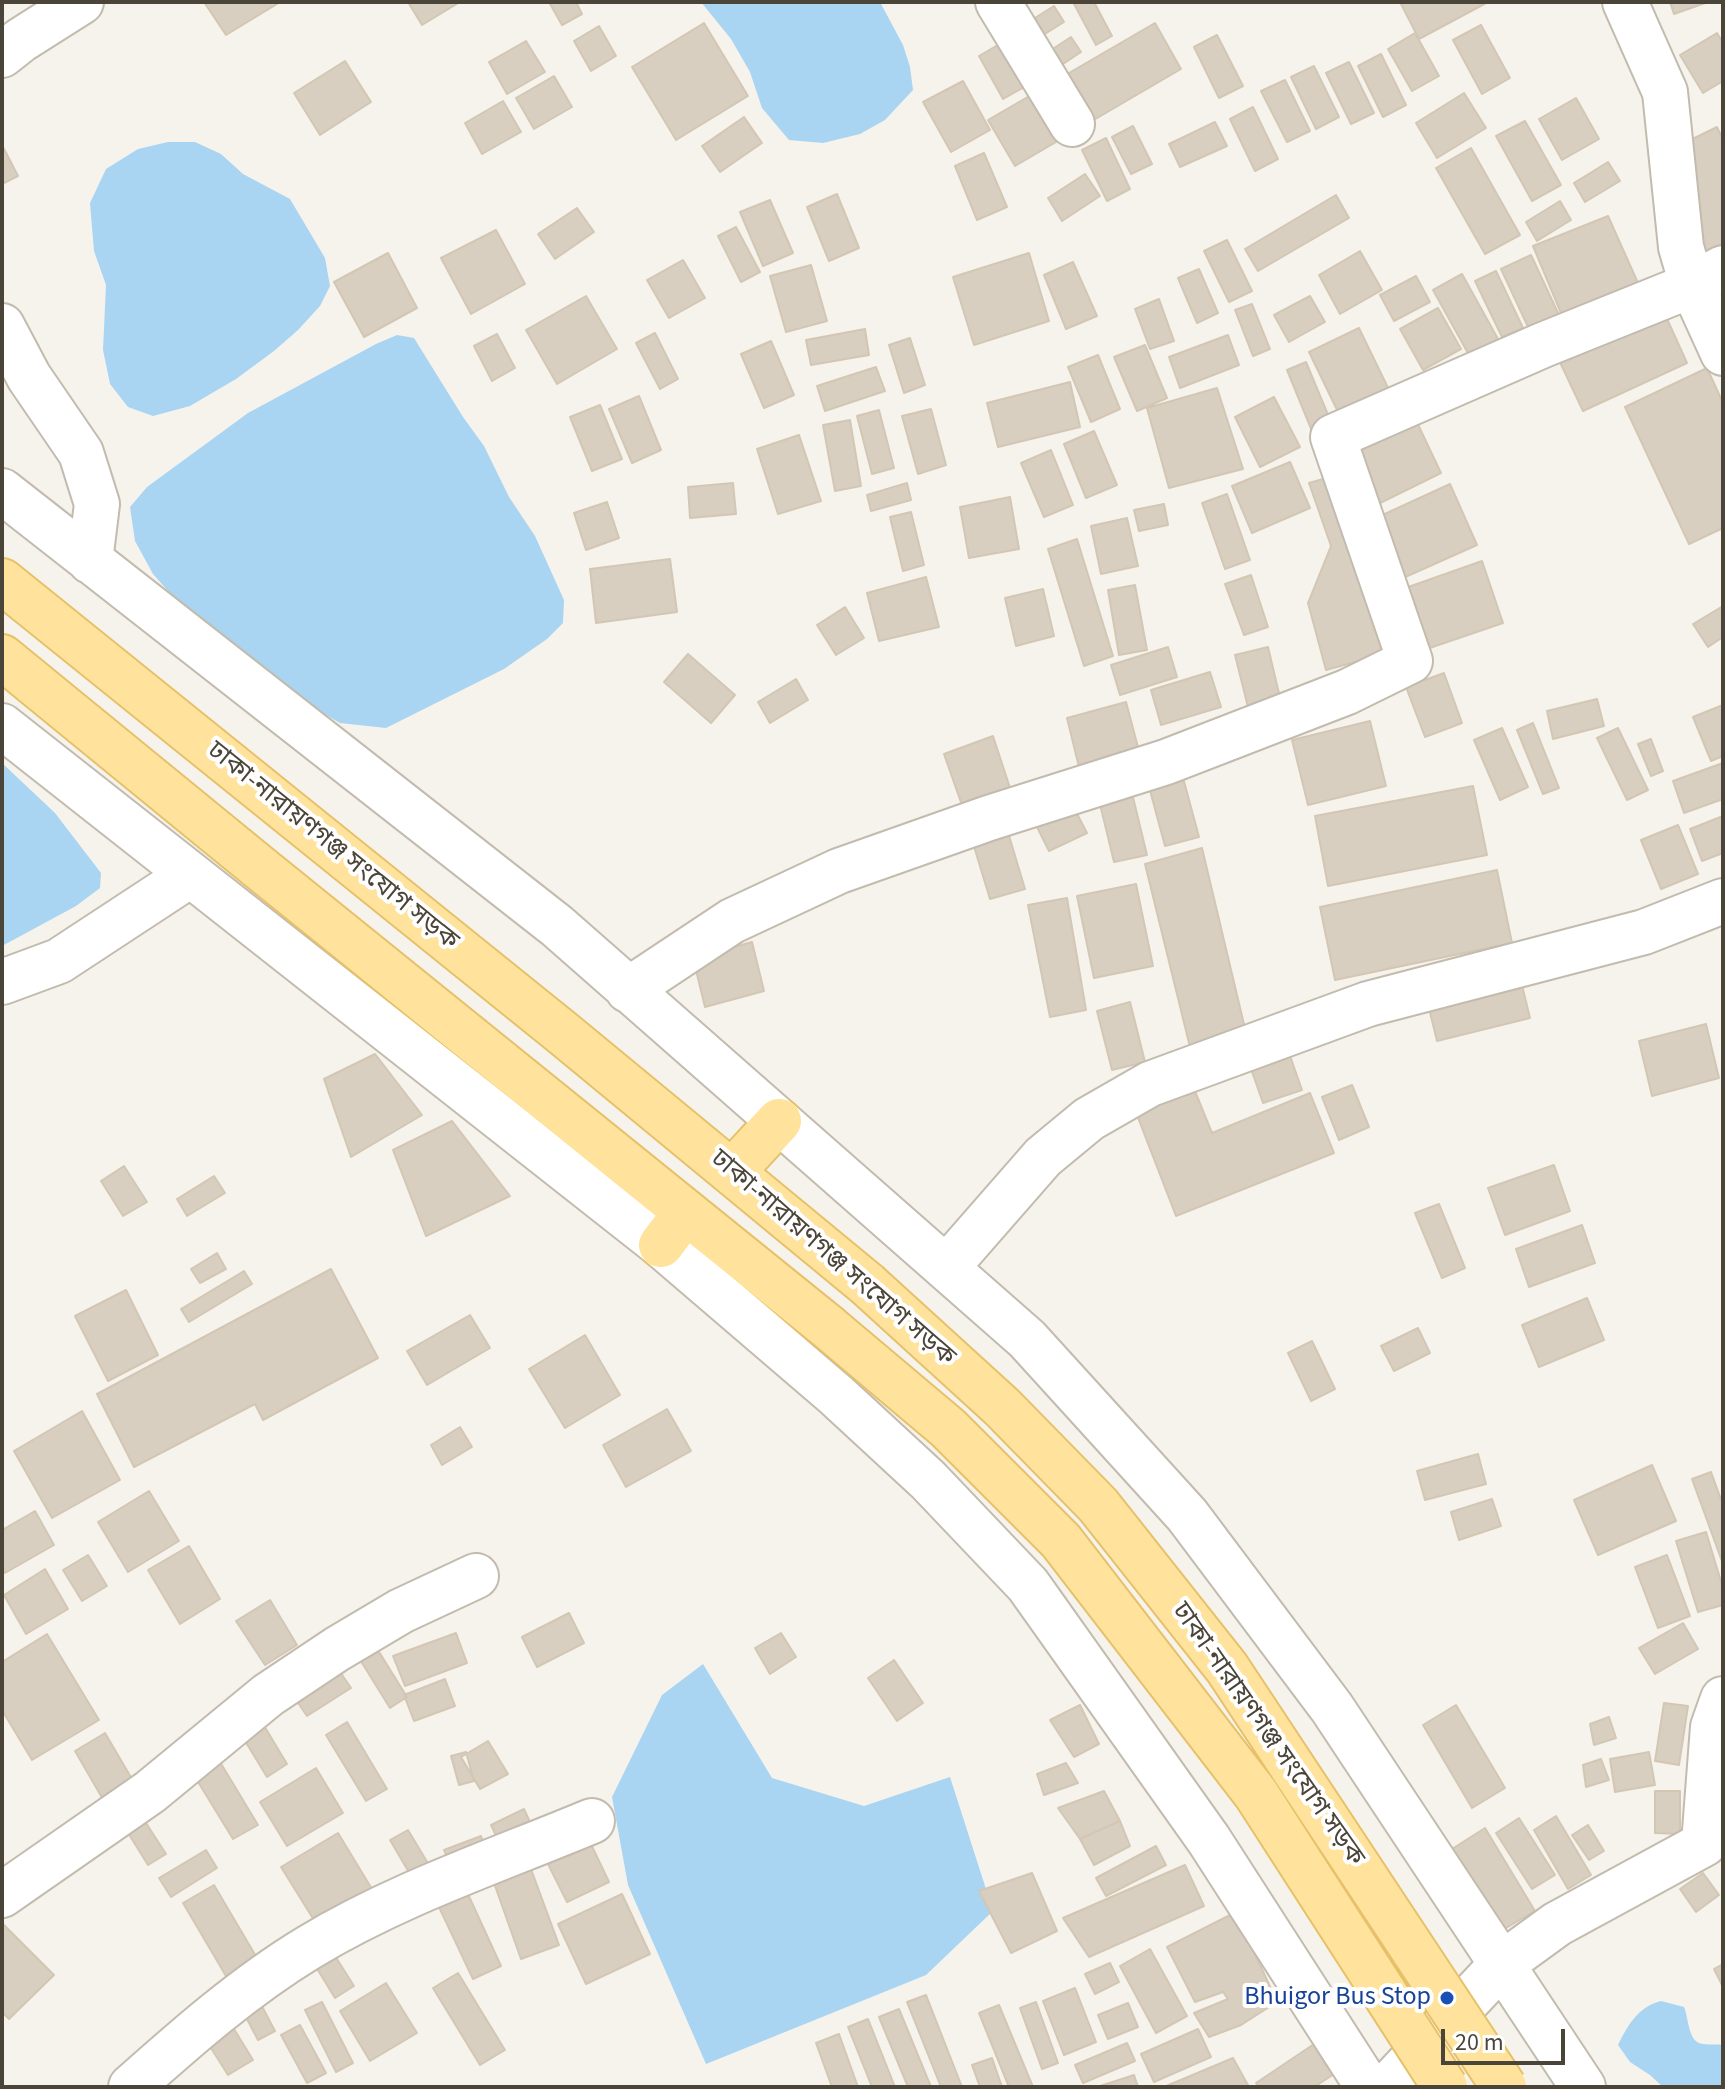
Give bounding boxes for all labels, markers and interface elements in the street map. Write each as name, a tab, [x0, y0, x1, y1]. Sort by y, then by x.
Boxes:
street label: ঢাকা-নারায়ণগঞ্জ সংযোগ সড়ক	[200, 736, 464, 958]
street label: ঢাকা-নারায়ণগঞ্জ সংযোগ সড়ক	[703, 1144, 961, 1374]
street label: ঢাকা-নারায়ণগঞ্জ সংযোগ সড়ক	[1164, 1597, 1370, 1873]
place label: Bhuigor Bus Stop	[1244, 1982, 1431, 2014]
marker: Bhuigor Bus Stop	[1438, 1989, 1456, 2007]
scale bar	[1445, 2013, 1569, 2063]
text: 20 m	[1455, 2025, 1504, 2060]

